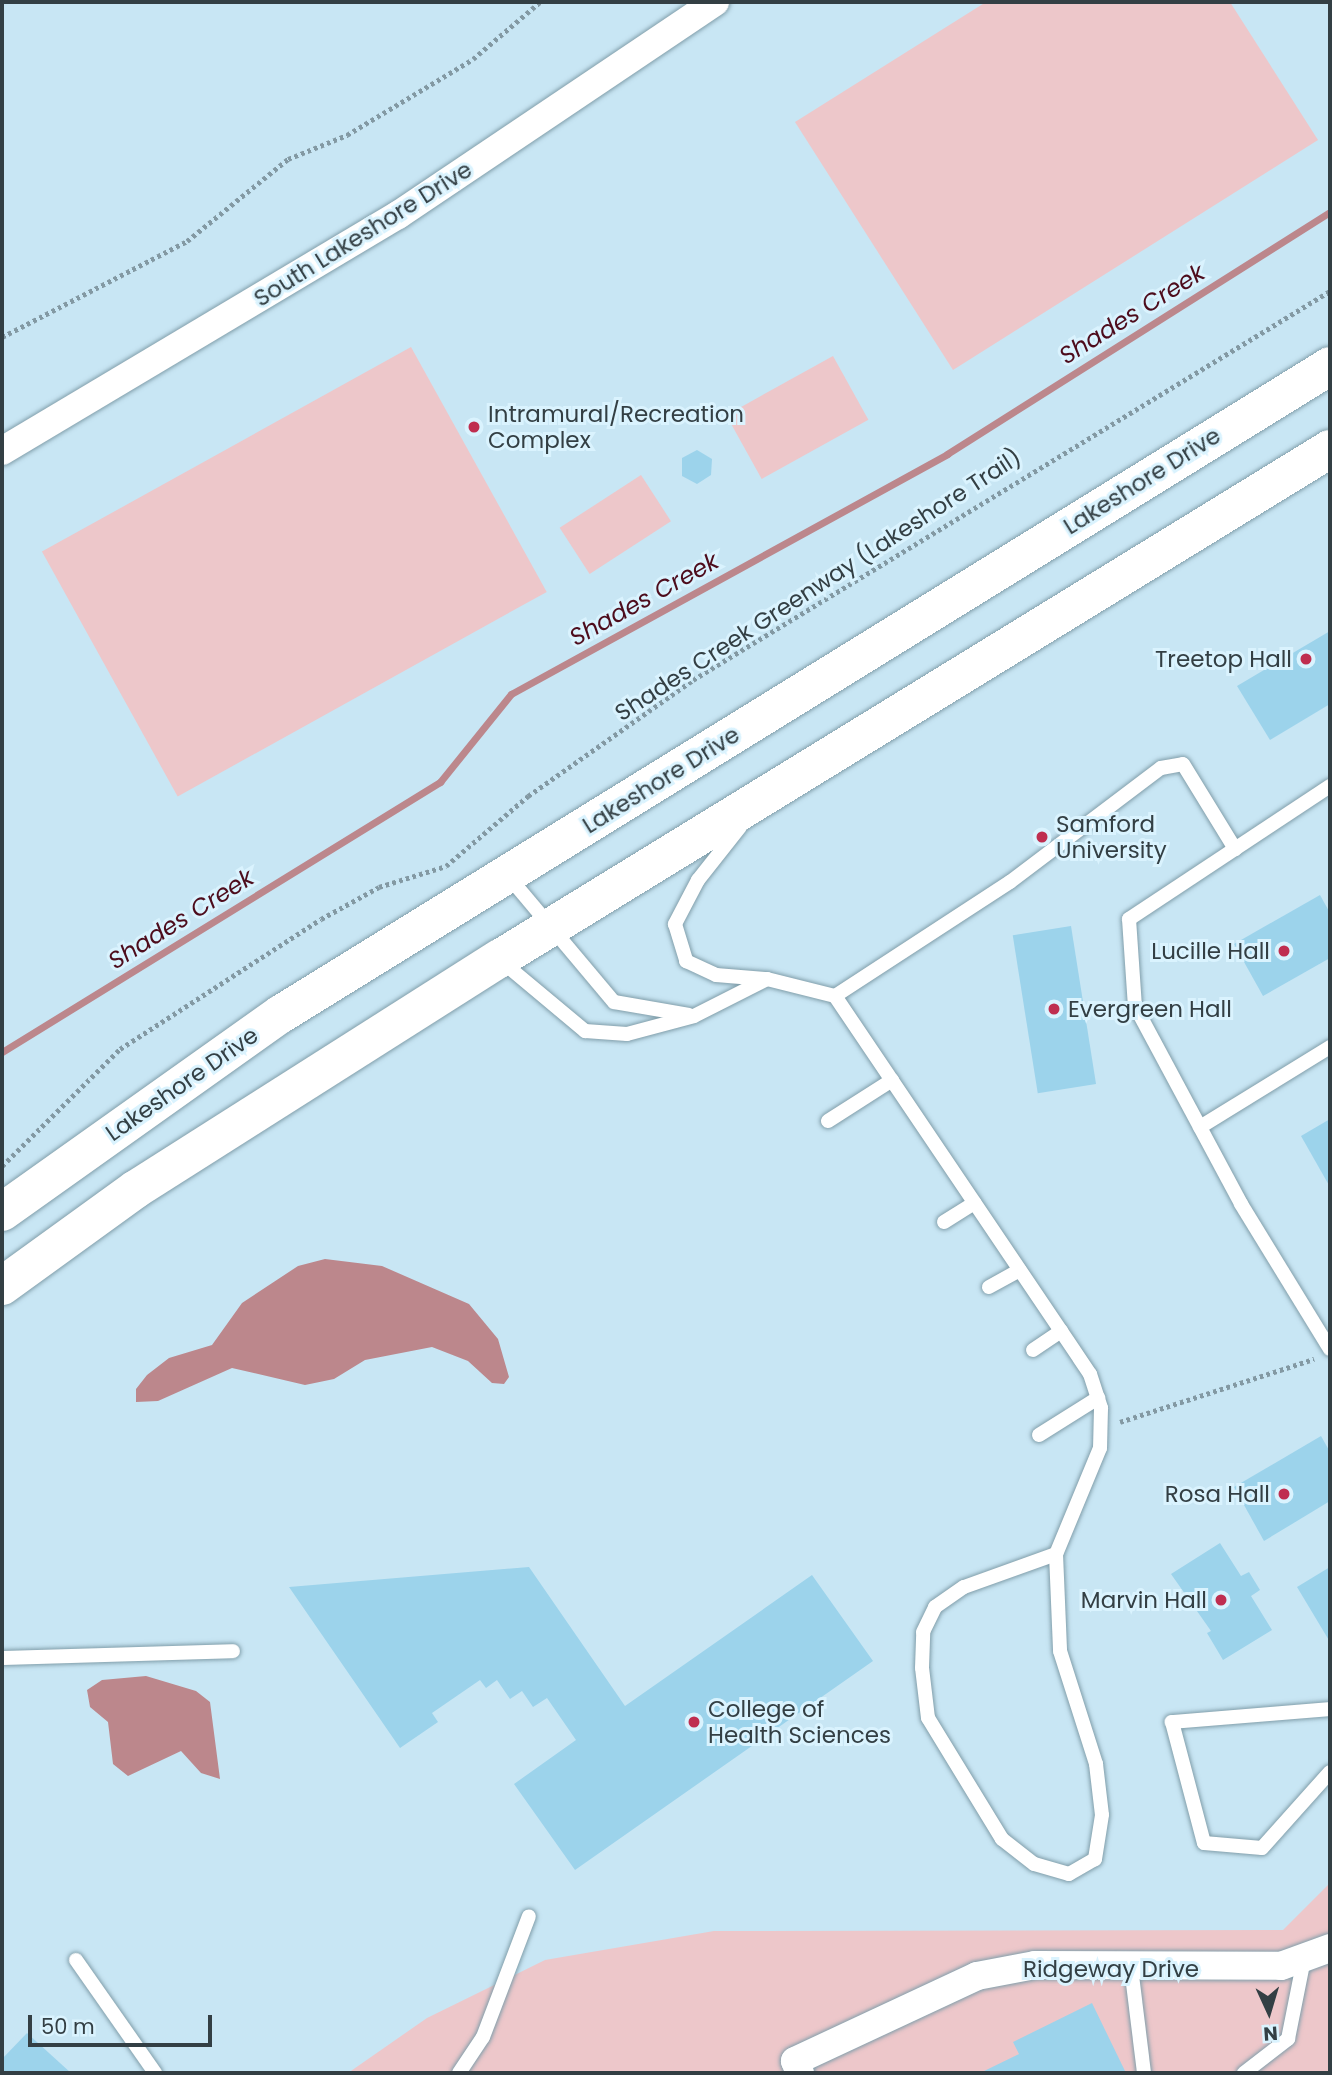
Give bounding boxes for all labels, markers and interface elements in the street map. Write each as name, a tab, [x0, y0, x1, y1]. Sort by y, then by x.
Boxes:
street label: South Lakeshore Drive	[249, 156, 477, 312]
water label: Shades Creek	[1054, 258, 1210, 370]
place label: Intramural/Recreation Complex	[488, 400, 744, 454]
marker: Intramural/Recreation Complex	[466, 419, 482, 435]
street label: Lakeshore Drive	[1059, 422, 1225, 540]
street label: Shades Creek Greenway (Lakeshore Trail)	[610, 443, 1026, 727]
water label: Shades Creek	[564, 546, 724, 652]
place label: Treetop Hall	[1155, 645, 1292, 673]
marker: Treetop Hall	[1298, 651, 1314, 667]
street label: Lakeshore Drive	[578, 721, 744, 839]
place label: Samford University	[1056, 810, 1167, 864]
marker: Samford University	[1034, 829, 1050, 845]
water label: Shades Creek	[103, 863, 259, 975]
place label: Lucille Hall	[1151, 937, 1270, 965]
marker: Lucille Hall	[1276, 943, 1292, 959]
place label: Evergreen Hall	[1068, 995, 1232, 1023]
marker: Evergreen Hall	[1046, 1001, 1062, 1017]
street label: Lakeshore Drive	[100, 1021, 264, 1147]
place label: Rosa Hall	[1165, 1480, 1270, 1508]
marker: Rosa Hall	[1276, 1486, 1292, 1502]
place label: Marvin Hall	[1081, 1586, 1207, 1614]
marker: Marvin Hall	[1213, 1592, 1229, 1608]
place label: College of Health Sciences	[708, 1695, 891, 1749]
marker: College of Health Sciences	[686, 1714, 702, 1730]
street label: Ridgeway Drive	[1023, 1955, 1199, 1983]
north arrow	[1234, 1977, 1304, 2047]
scale bar	[32, 2002, 215, 2046]
text: 50 m	[41, 2012, 95, 2041]
text: N	[1262, 2019, 1279, 2047]

